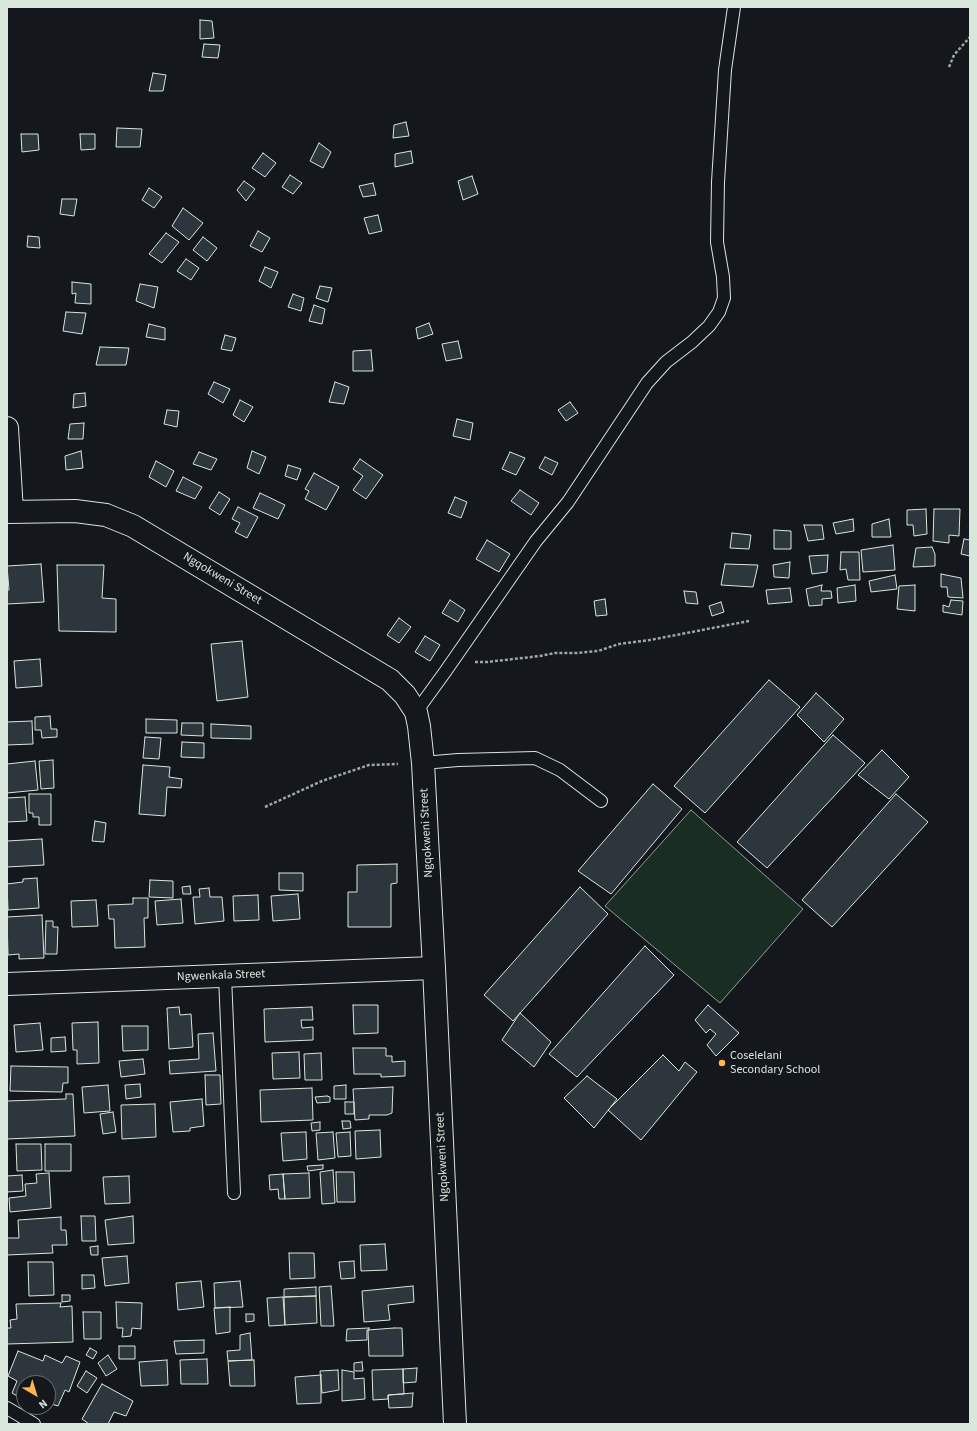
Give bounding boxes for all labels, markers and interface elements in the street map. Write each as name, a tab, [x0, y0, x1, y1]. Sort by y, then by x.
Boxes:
street label: Ngqokweni Street	[180, 550, 264, 608]
street label: Ngqokweni Street	[417, 788, 437, 878]
street label: Ngwenkala Street	[177, 967, 265, 985]
place label: Coselelani Secondary School	[730, 1049, 820, 1077]
marker: Coselelani Secondary School	[717, 1058, 727, 1068]
street label: Ngqokweni Street	[433, 1112, 453, 1202]
north arrow	[16, 1375, 56, 1415]
text: N	[36, 1396, 51, 1412]

